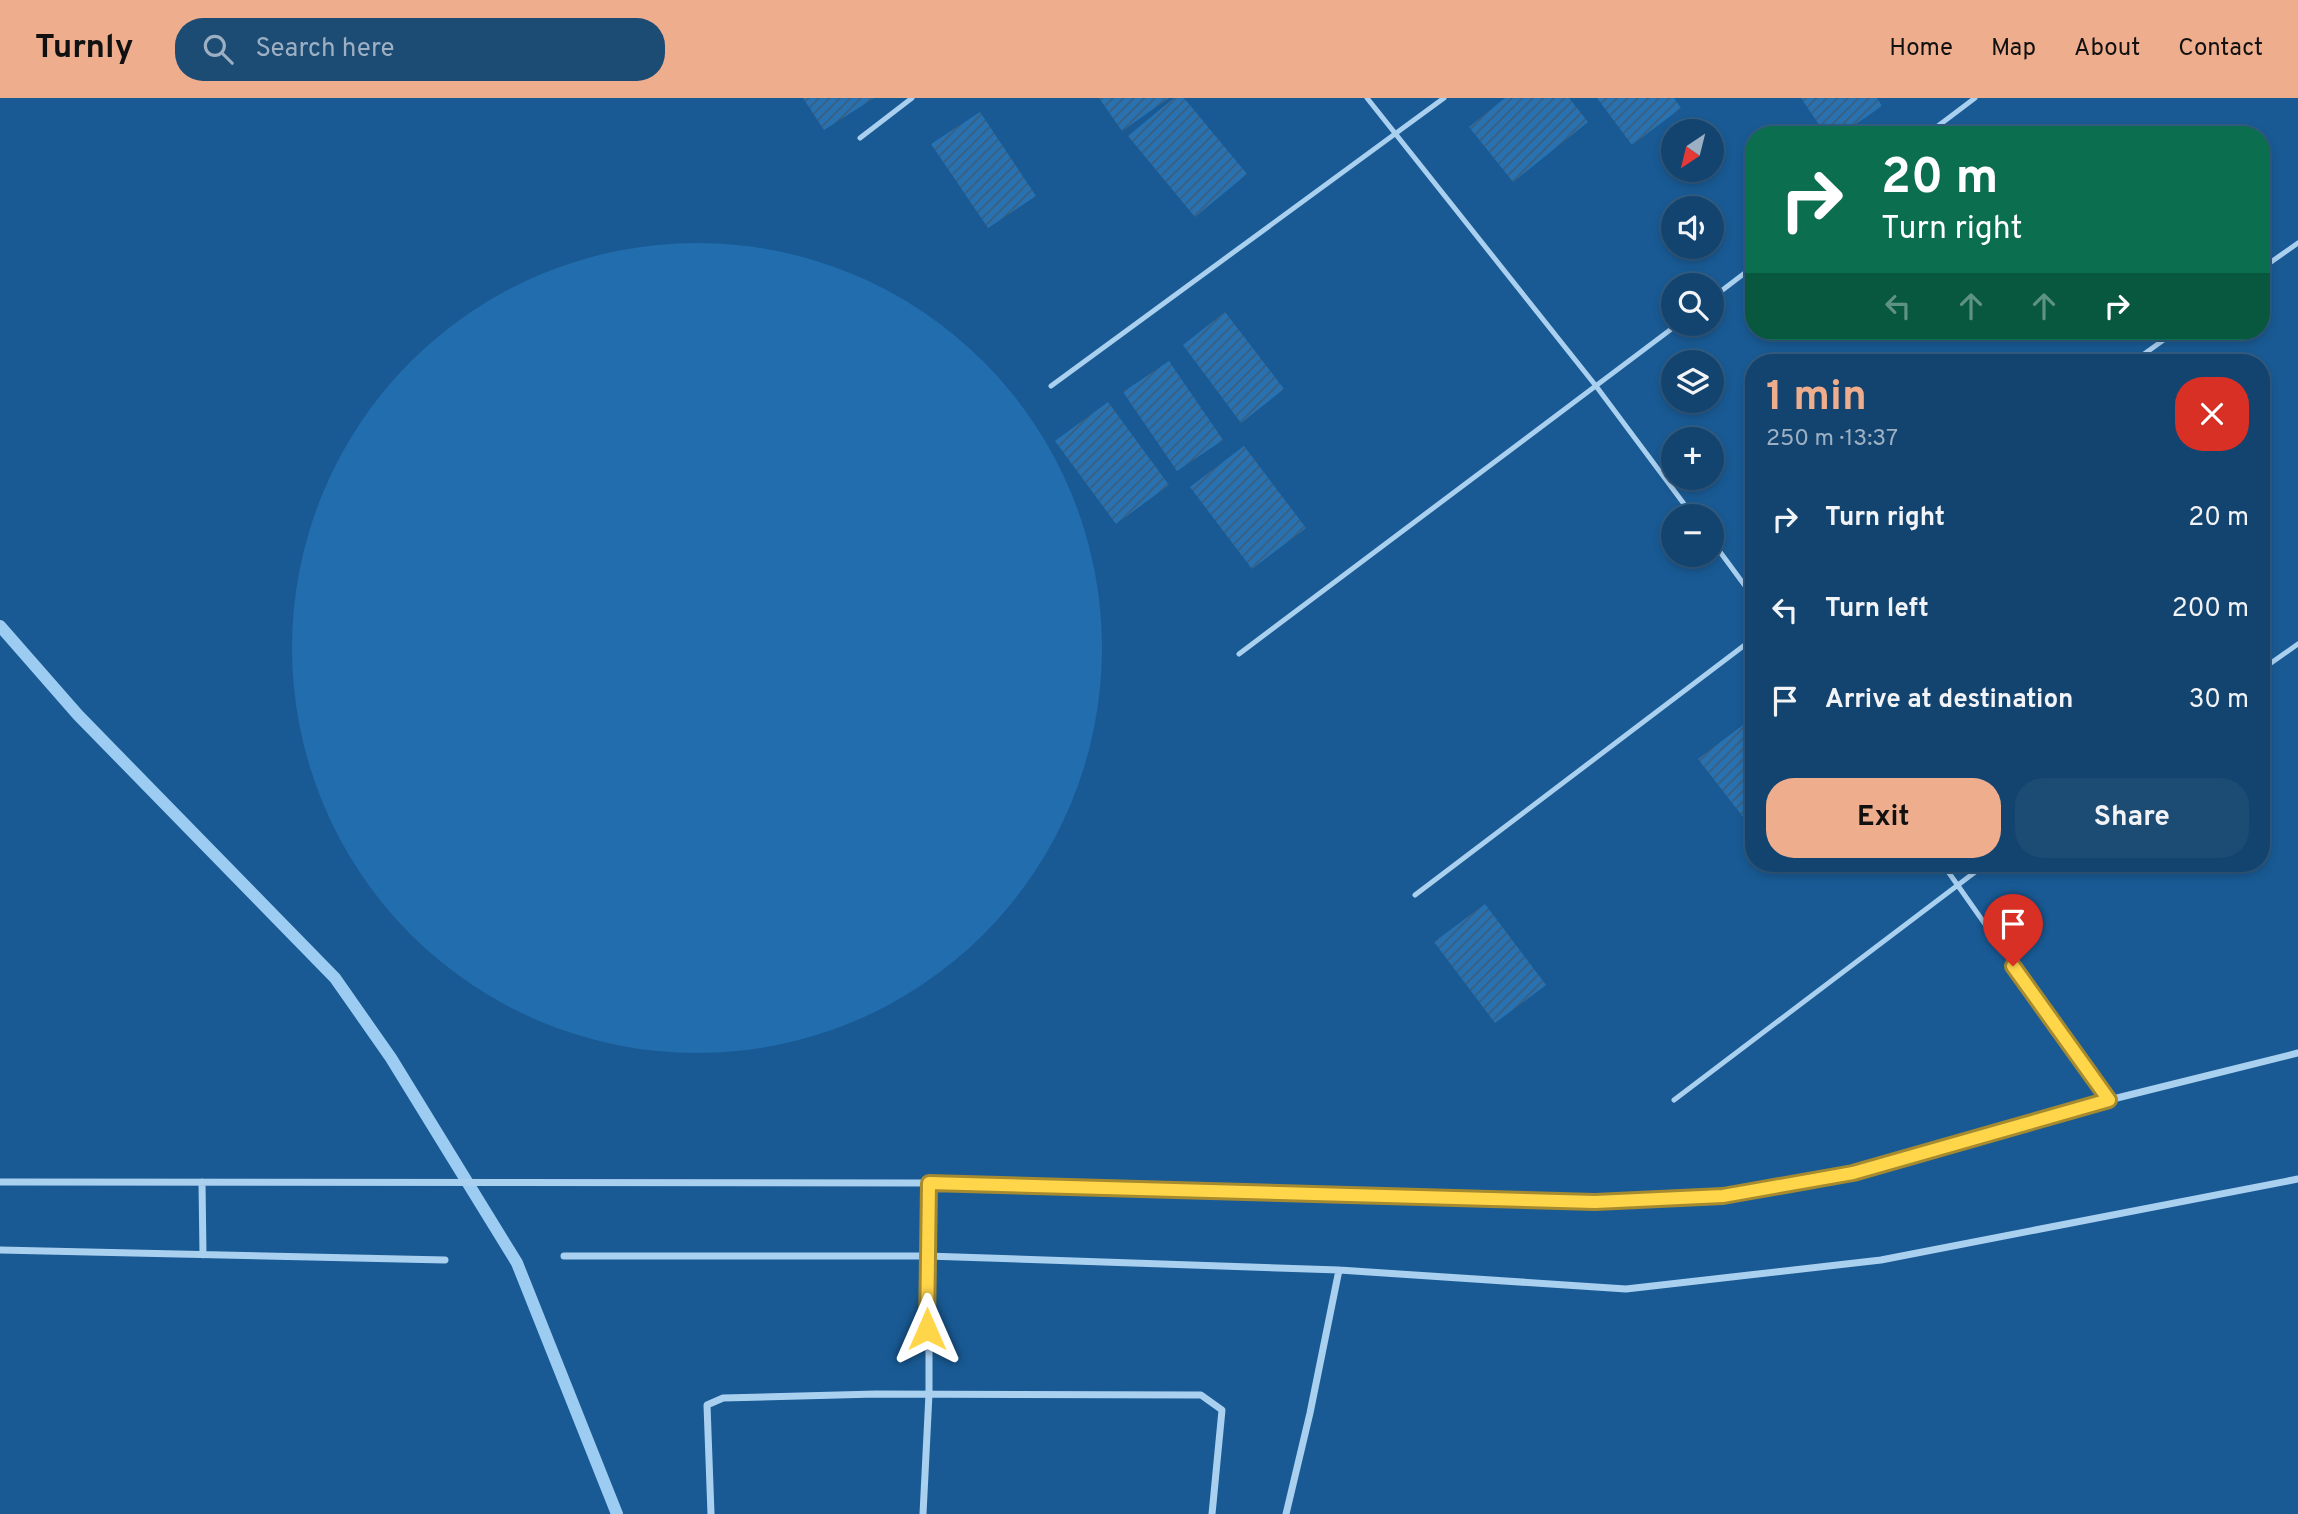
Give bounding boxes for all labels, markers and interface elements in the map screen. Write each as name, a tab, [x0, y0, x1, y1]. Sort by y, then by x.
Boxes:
search box	[175, 18, 665, 81]
text: Turnly	[35, 28, 133, 70]
icon: search	[199, 30, 237, 68]
text: Search here	[255, 33, 394, 66]
text: Home	[1889, 34, 1953, 64]
text: Map	[1991, 34, 2036, 64]
text: About	[2074, 34, 2140, 64]
text: Contact	[2178, 34, 2263, 64]
north arrow	[1661, 119, 1724, 182]
map controls	[1661, 119, 1724, 567]
text: 20 m	[1881, 149, 1998, 211]
icon: right	[1766, 154, 1857, 245]
button: sound	[1661, 196, 1724, 259]
text: Turn right	[1881, 210, 2023, 250]
button: search	[1661, 273, 1724, 336]
icon: left	[1879, 287, 1917, 325]
icon: ahead	[1952, 287, 1990, 325]
icon: ahead	[2025, 287, 2063, 325]
icon: right	[2098, 287, 2136, 325]
button: layers	[1661, 350, 1724, 413]
text: 1 min	[1766, 372, 1867, 425]
button: close	[2175, 377, 2249, 451]
text: 250 m · 13:37	[1766, 425, 1898, 454]
button: +	[1661, 427, 1724, 490]
icon: right	[1766, 500, 1804, 538]
text: Turn right	[1825, 502, 1945, 535]
text: 20 m	[2188, 502, 2249, 535]
button: −	[1661, 504, 1724, 567]
icon: left	[1766, 591, 1804, 629]
text: Turn left	[1825, 593, 1929, 626]
text: 200 m	[2172, 593, 2249, 626]
icon: arrive	[1766, 682, 1804, 720]
text: Arrive at destination	[1825, 684, 2073, 717]
text: 30 m	[2189, 684, 2249, 717]
button: Exit	[1766, 778, 2001, 858]
button: Share	[2015, 778, 2249, 858]
pin	[1983, 894, 2043, 966]
icon: arrive	[1994, 905, 2032, 943]
position arrow	[890, 1292, 964, 1366]

